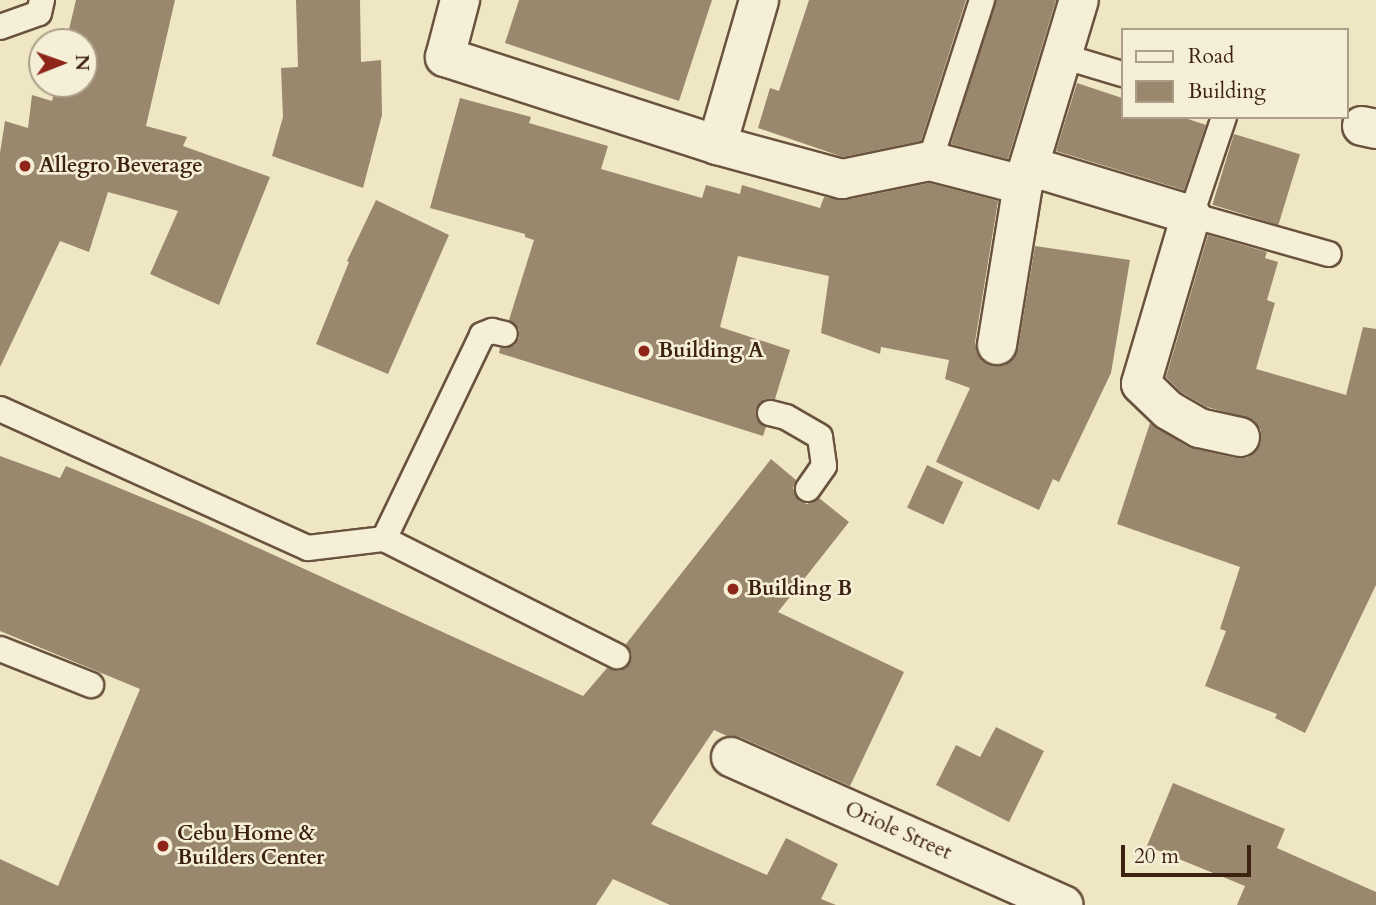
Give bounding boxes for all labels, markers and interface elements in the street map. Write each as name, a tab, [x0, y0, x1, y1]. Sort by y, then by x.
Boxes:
north arrow	[28, 28, 98, 98]
legend	[1120, 28, 1348, 119]
text: Road	[1188, 42, 1234, 71]
text: N	[69, 54, 95, 71]
text: Building	[1188, 77, 1266, 106]
place label: Allegro Beverage	[39, 153, 203, 179]
marker: Allegro Beverage	[17, 158, 33, 174]
place label: Building A	[658, 338, 764, 364]
marker: Building A	[636, 343, 652, 359]
place label: Building B	[747, 576, 852, 602]
marker: Building B	[725, 581, 741, 597]
street label: Oriole Street	[841, 796, 955, 866]
place label: Cebu Home & Builders Center	[177, 821, 324, 871]
scale bar	[1124, 832, 1254, 876]
marker: Cebu Home & Builders Center	[155, 838, 171, 854]
text: 20 m	[1134, 842, 1179, 871]

